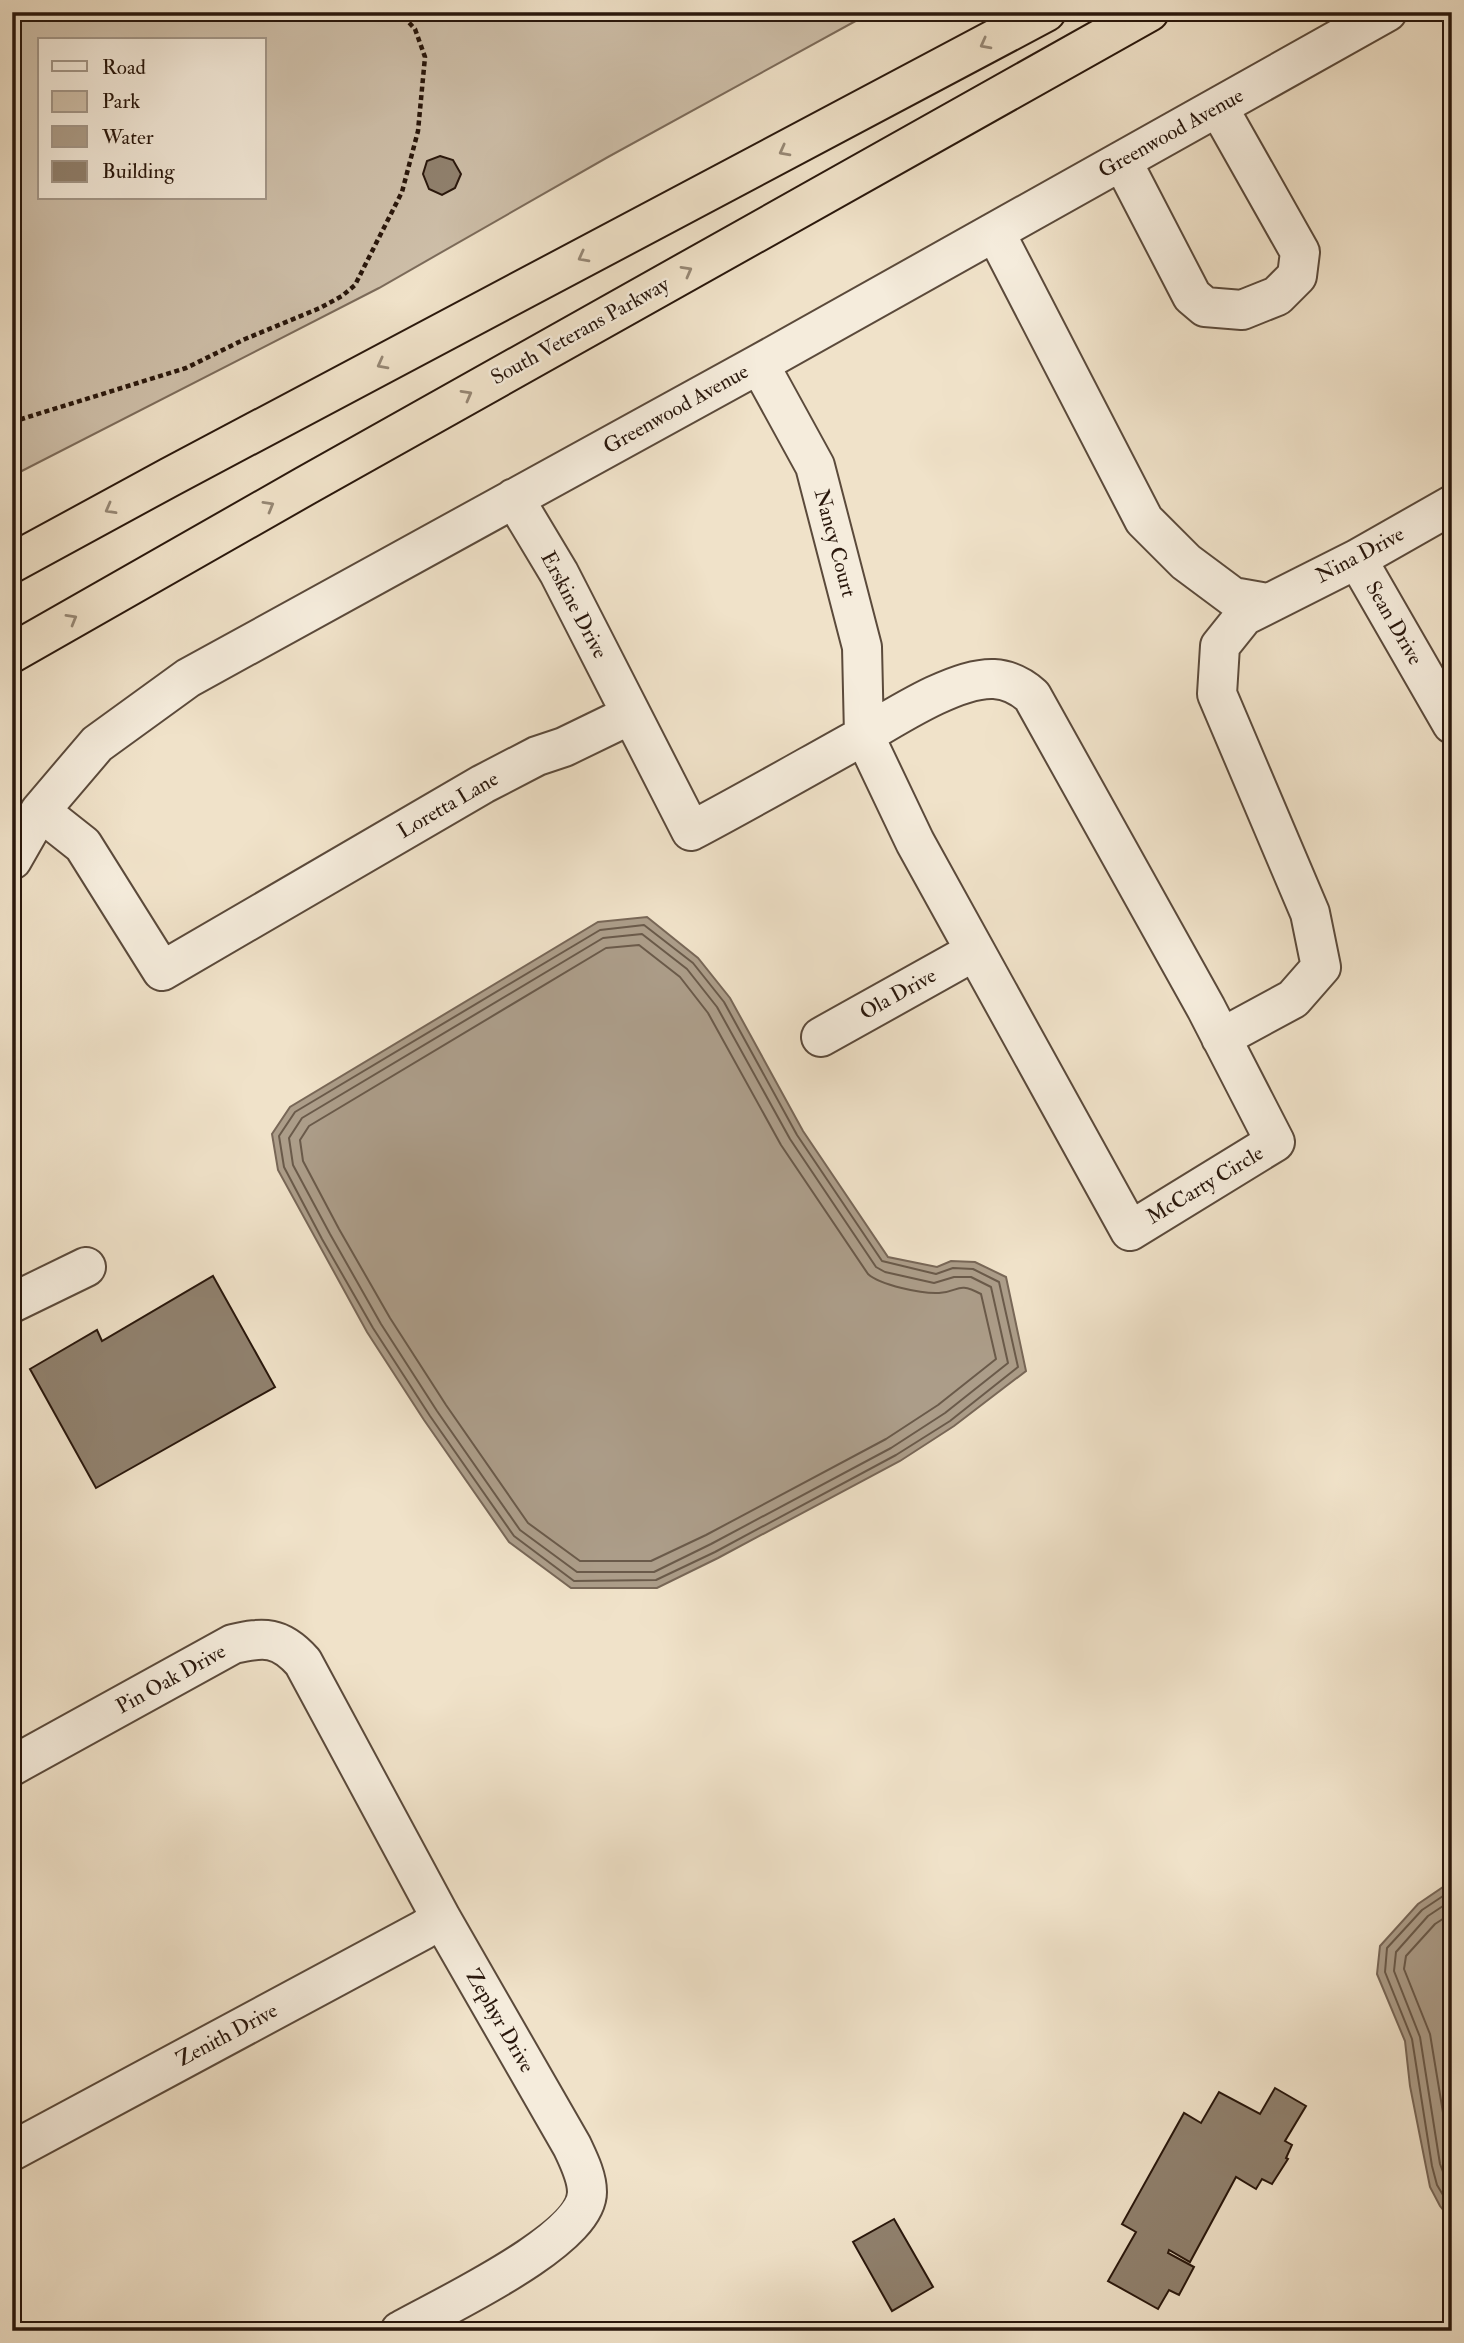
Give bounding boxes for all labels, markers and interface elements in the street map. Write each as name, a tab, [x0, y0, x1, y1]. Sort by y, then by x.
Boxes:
one-way arrow	[980, 36, 993, 49]
legend	[38, 38, 266, 200]
text: Road	[102, 54, 147, 81]
street label: Greenwood Avenue	[1094, 82, 1249, 184]
text: Park	[102, 88, 140, 115]
text: Water	[101, 124, 154, 151]
one-way arrow	[779, 143, 792, 156]
text: Building	[102, 158, 175, 185]
one-way arrow	[578, 249, 591, 263]
one-way arrow	[680, 266, 692, 279]
street label: South Veterans Parkway	[486, 270, 675, 391]
one-way arrow	[377, 356, 390, 369]
street label: Greenwood Avenue	[599, 358, 754, 460]
one-way arrow	[460, 390, 473, 403]
street label: Nancy Court	[808, 486, 862, 600]
one-way arrow	[105, 501, 118, 515]
one-way arrow	[262, 501, 274, 514]
street label: Nina Drive	[1311, 520, 1409, 590]
street label: Erskine Drive	[534, 547, 614, 664]
street label: Sean Drive	[1359, 576, 1429, 670]
one-way arrow	[64, 614, 77, 627]
street label: Loretta Lane	[393, 765, 503, 845]
street label: Ola Drive	[855, 962, 941, 1026]
street label: McCarty Circle	[1142, 1139, 1269, 1230]
street label: Pin Oak Drive	[111, 1638, 231, 1720]
street label: Zephyr Drive	[459, 1964, 541, 2078]
street label: Zenith Drive	[172, 1997, 283, 2073]

